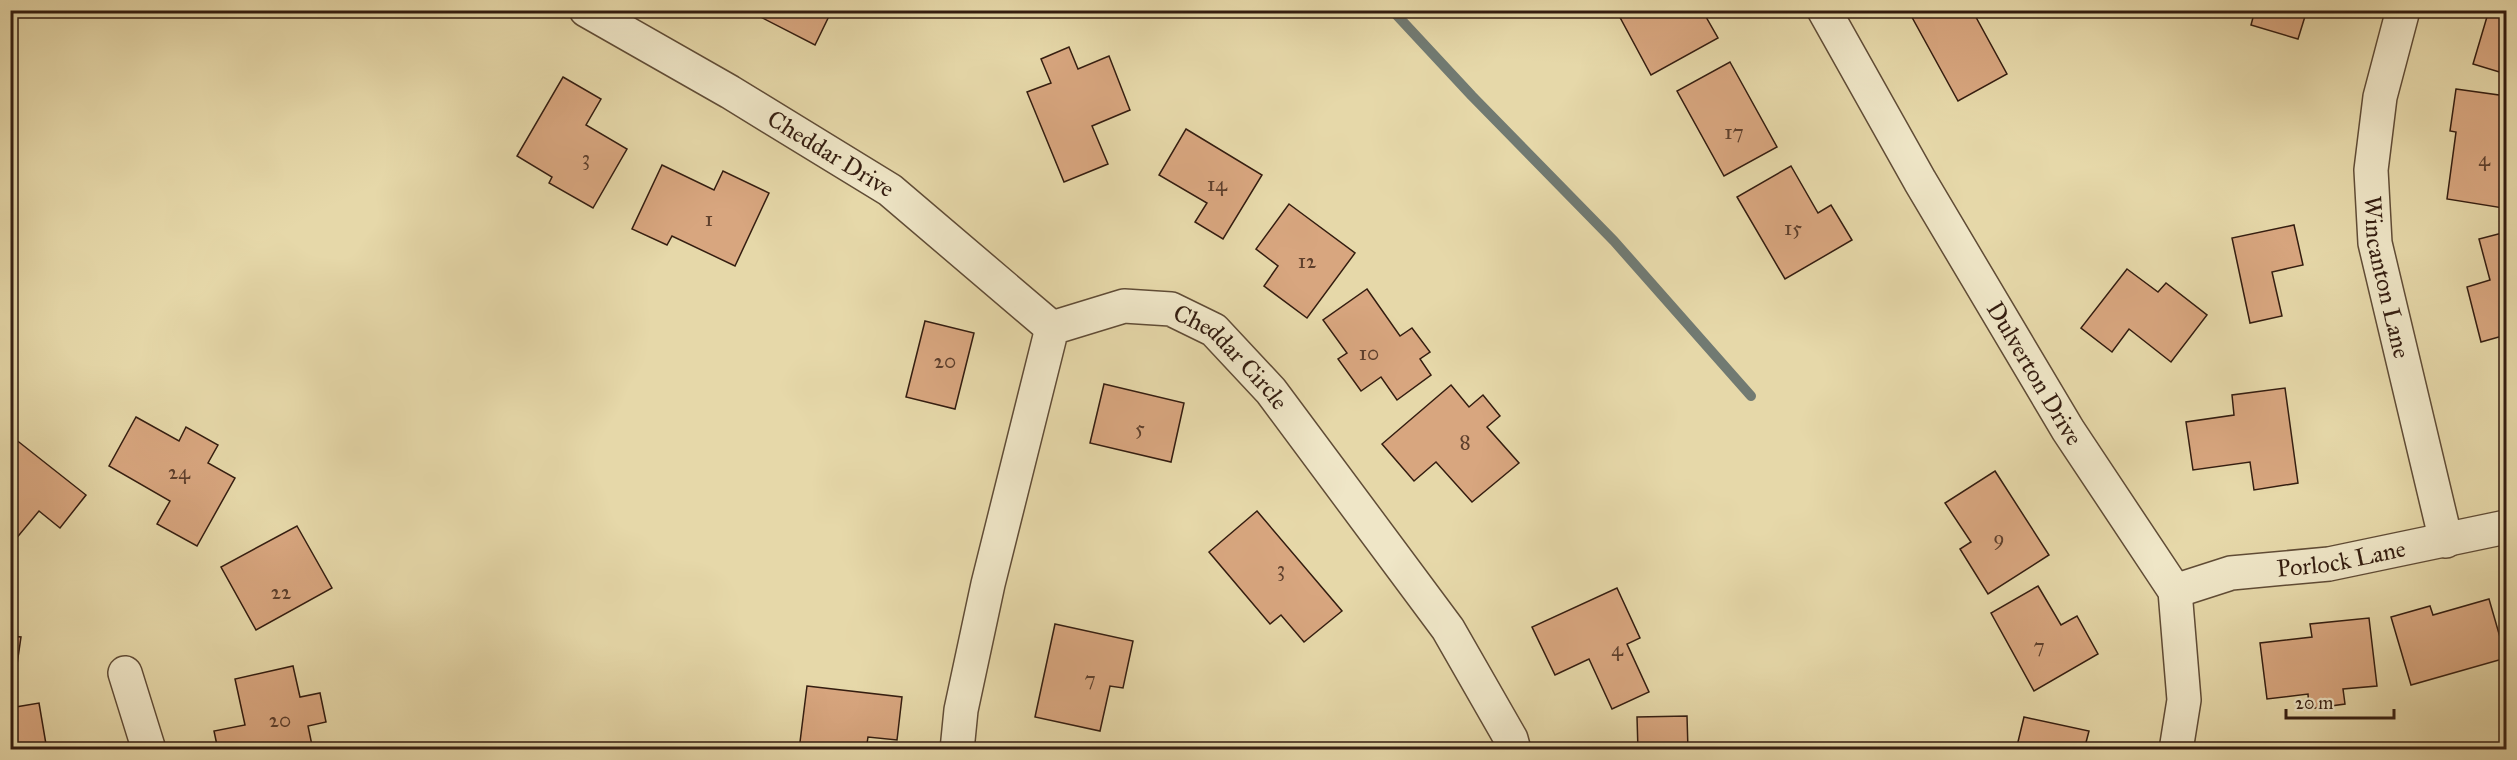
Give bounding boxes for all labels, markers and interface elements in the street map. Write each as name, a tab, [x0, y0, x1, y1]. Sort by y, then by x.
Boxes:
street label: Cheddar Drive	[762, 104, 900, 204]
house number: 17	[1724, 119, 1744, 145]
house number: 3	[582, 145, 590, 171]
house number: 4	[2478, 146, 2491, 172]
house number: 14	[1207, 171, 1228, 197]
street label: Wincanton Lane	[2357, 195, 2417, 361]
house number: 1	[705, 206, 713, 232]
house number: 15	[1784, 215, 1802, 241]
house number: 12	[1298, 248, 1317, 274]
street label: Dulverton Drive	[1980, 296, 2089, 451]
street label: Cheddar Circle	[1168, 297, 1295, 416]
house number: 10	[1359, 340, 1379, 366]
house number: 20	[934, 348, 956, 374]
house number: 5	[1135, 415, 1145, 441]
house number: 8	[1459, 429, 1471, 455]
house number: 24	[168, 459, 191, 485]
house number: 9	[1993, 525, 2005, 551]
street label: Porlock Lane	[2275, 533, 2408, 584]
house number: 3	[1277, 556, 1285, 582]
house number: 22	[271, 579, 292, 605]
house number: 7	[2033, 633, 2045, 659]
house number: 4	[1611, 636, 1624, 662]
house number: 7	[1084, 666, 1096, 692]
scale bar	[2286, 682, 2394, 720]
text: 20 m	[2295, 692, 2333, 714]
house number: 20	[269, 707, 291, 733]

